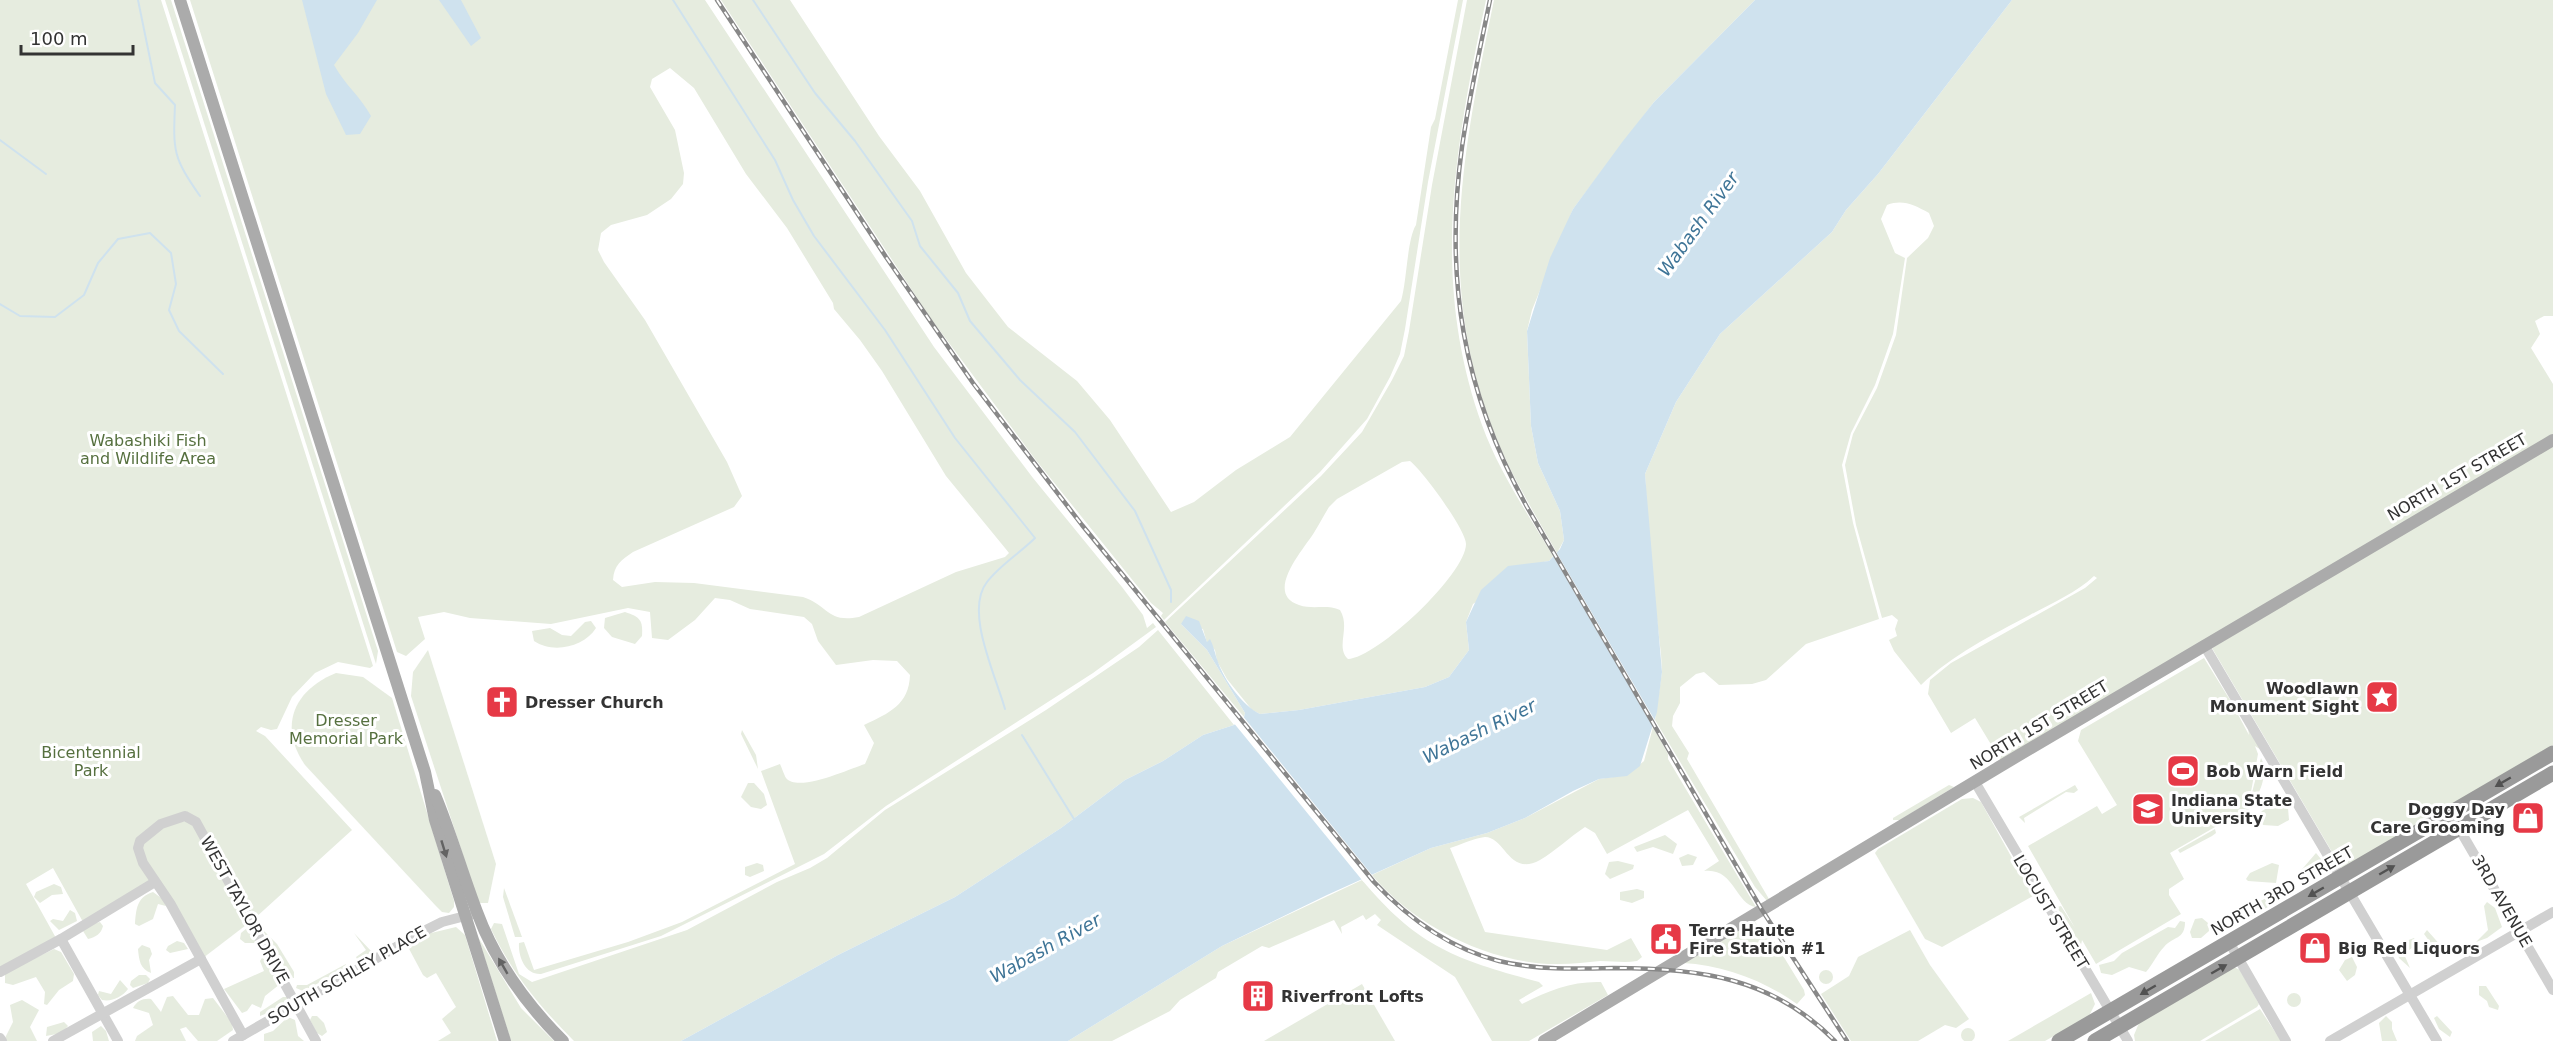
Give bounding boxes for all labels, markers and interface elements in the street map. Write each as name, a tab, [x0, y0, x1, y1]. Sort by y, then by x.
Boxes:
scale bar	[21, 18, 134, 56]
text: 100 m	[30, 28, 88, 49]
water label: Wabash River	[1653, 167, 1744, 280]
street label: NORTH 1ST STREET	[2384, 429, 2530, 525]
park label: Wabashiki Fish and Wildlife Area	[80, 431, 216, 468]
street label: NORTH 1ST STREET	[1967, 676, 2112, 774]
place label: Woodlawn Monument Sight	[2210, 679, 2359, 716]
place icon: Woodlawn Monument Sight	[2364, 679, 2400, 715]
church icon: Dresser Church	[484, 684, 520, 720]
place label: Dresser Church	[525, 693, 664, 712]
water label: Wabash River	[1419, 694, 1541, 767]
park label: Dresser Memorial Park	[289, 711, 404, 748]
park label: Bicentennial Park	[41, 743, 141, 780]
sports icon: Bob Warn Field	[2165, 753, 2201, 789]
place label: Bob Warn Field	[2206, 762, 2343, 781]
one-way arrow	[2494, 777, 2511, 787]
school or university icon: Indiana State University	[2130, 791, 2166, 827]
place label: Indiana State University	[2171, 791, 2292, 828]
place label: Doggy Day Care Grooming	[2370, 800, 2506, 837]
shop icon: Doggy Day Care Grooming	[2510, 800, 2546, 836]
street label: WEST TAYLOR DRIVE	[197, 833, 293, 987]
one-way arrow	[440, 840, 449, 858]
street label: NORTH 3RD STREET	[2207, 842, 2357, 940]
street label: LOCUST STREET	[2009, 851, 2093, 973]
street label: 3RD AVENUE	[2468, 851, 2536, 951]
one-way arrow	[2379, 865, 2395, 876]
one-way arrow	[2308, 886, 2324, 897]
water label: Wabash River	[986, 908, 1105, 987]
public building icon: Terre Haute Fire Station #1	[1648, 921, 1684, 957]
place label: Terre Haute Fire Station #1	[1689, 921, 1825, 958]
street label: SOUTH SCHLEY PLACE	[265, 922, 429, 1028]
shop icon: Big Red Liquors	[2297, 930, 2333, 966]
place label: Big Red Liquors	[2338, 939, 2480, 958]
one-way arrow	[498, 957, 508, 974]
one-way arrow	[2211, 964, 2227, 975]
building icon: Riverfront Lofts	[1240, 978, 1276, 1014]
one-way arrow	[2139, 985, 2156, 995]
place label: Riverfront Lofts	[1281, 987, 1424, 1006]

